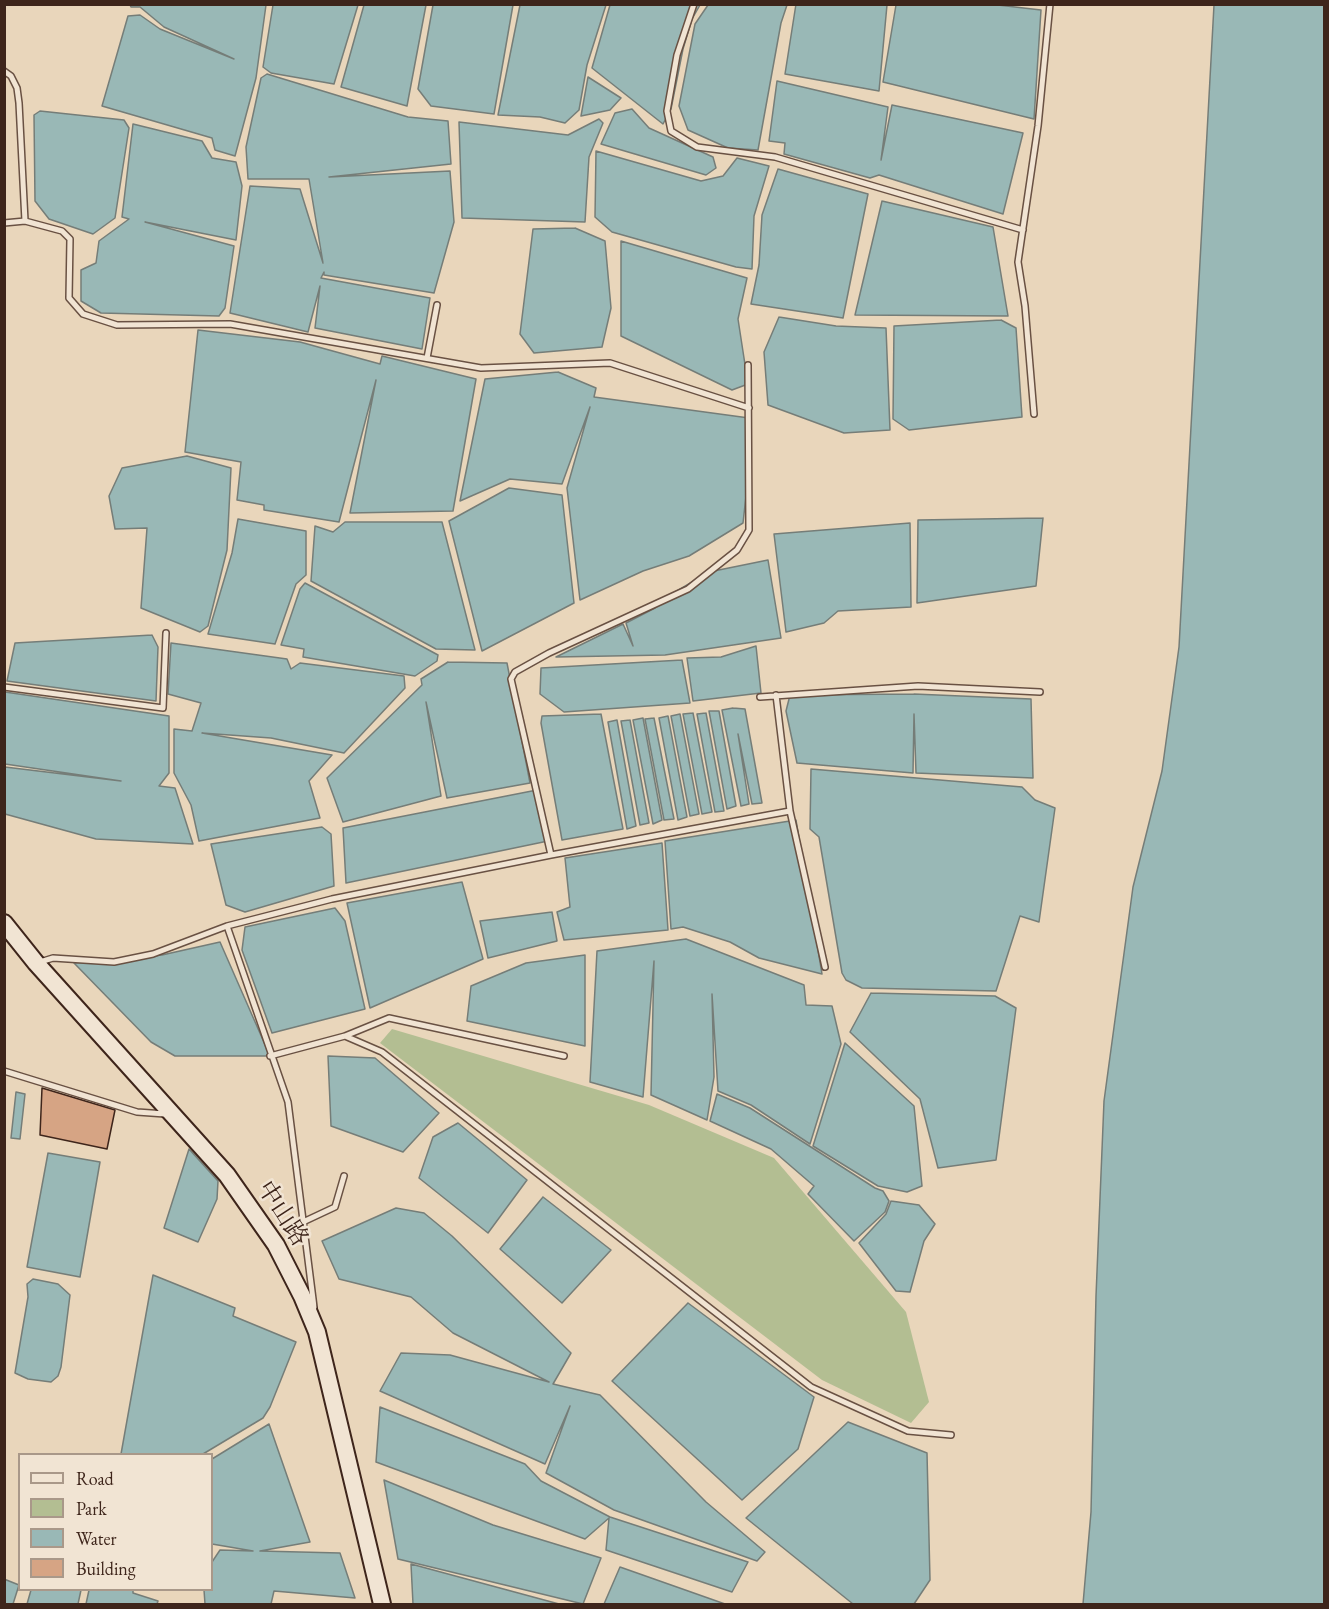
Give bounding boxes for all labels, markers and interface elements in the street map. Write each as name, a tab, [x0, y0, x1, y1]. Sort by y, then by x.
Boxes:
street label: 中山路	[250, 1176, 314, 1252]
legend	[18, 1453, 213, 1591]
text: Road	[76, 1467, 114, 1490]
text: Park	[76, 1497, 107, 1520]
text: Water	[76, 1527, 117, 1550]
text: Building	[76, 1557, 136, 1580]

